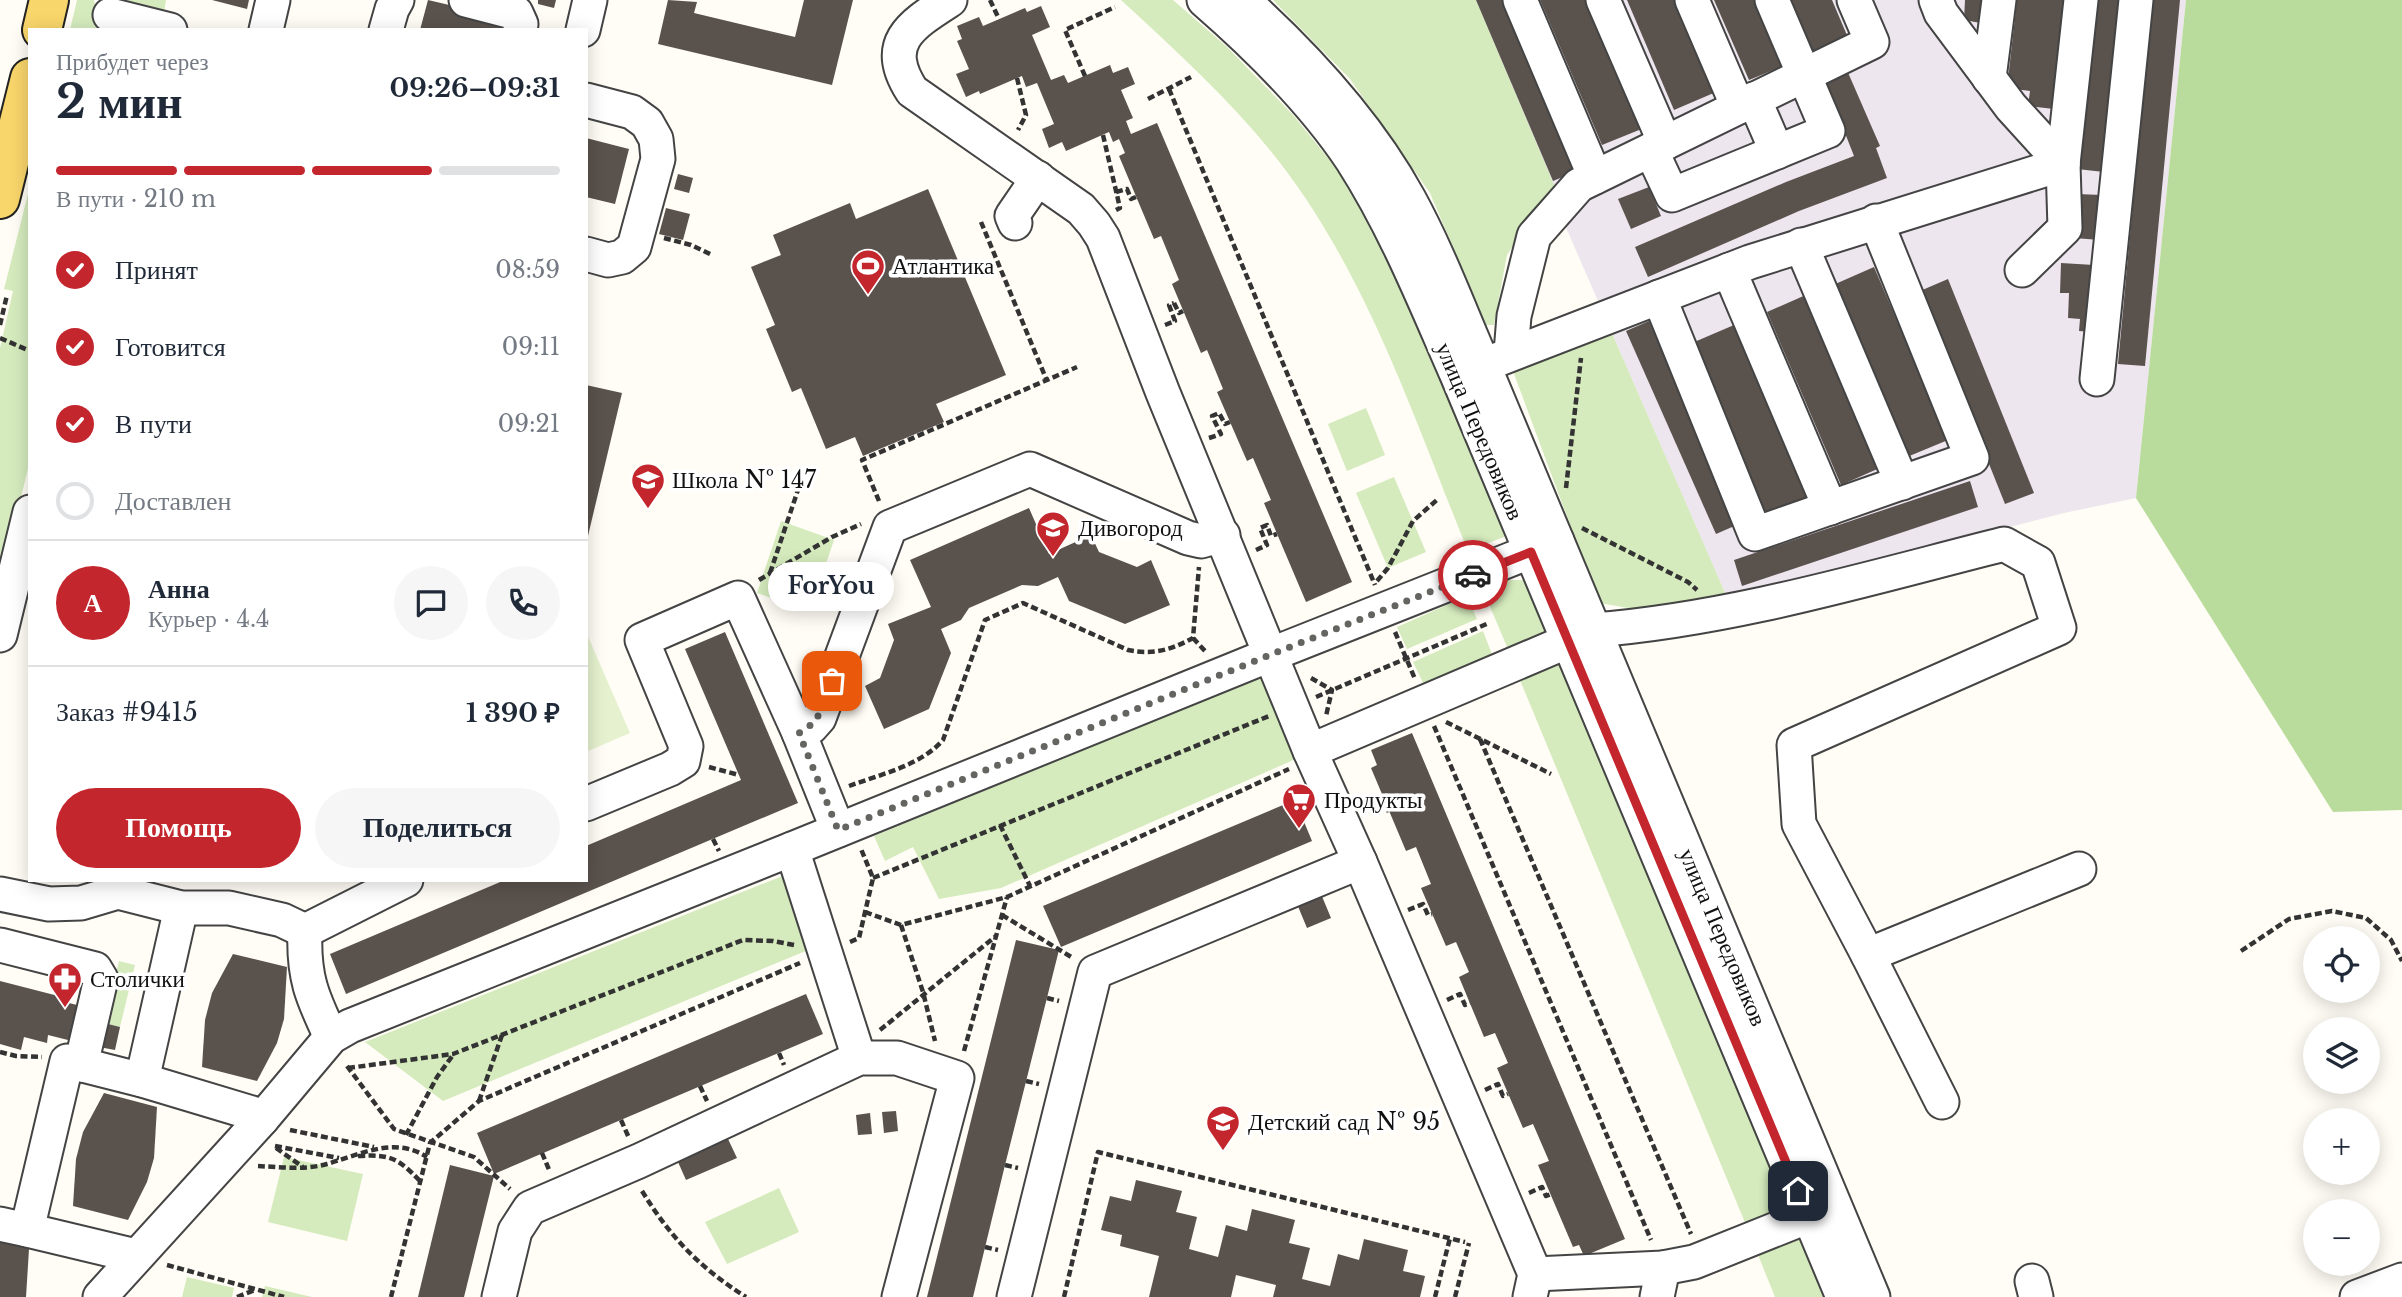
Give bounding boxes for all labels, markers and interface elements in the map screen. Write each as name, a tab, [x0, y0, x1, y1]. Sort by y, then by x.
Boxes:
text: Прибудет через	[56, 48, 209, 76]
text: 09:26–09:31	[390, 72, 560, 104]
text: 2 мин	[56, 73, 183, 130]
text: В пути · 210 m	[56, 185, 216, 213]
sports icon: Атлантика	[849, 247, 887, 296]
icon: check	[56, 251, 94, 289]
place label: Атлантика	[892, 252, 994, 280]
text: Принят	[115, 254, 198, 286]
text: 08:59	[495, 256, 560, 284]
icon: check	[56, 328, 94, 366]
text: Готовится	[115, 331, 226, 363]
text: 09:11	[502, 333, 560, 361]
street label: улица Передовиков	[1430, 338, 1530, 524]
icon: check	[56, 405, 94, 443]
text: В пути	[115, 408, 192, 440]
text: 09:21	[498, 410, 560, 438]
school or university icon: Школа № 147	[629, 461, 667, 510]
place label: Школа № 147	[672, 466, 817, 494]
text: Доставлен	[115, 485, 232, 517]
school or university icon: Дивогород	[1034, 509, 1072, 558]
place label: Дивогород	[1078, 514, 1183, 542]
courier	[1438, 540, 1508, 610]
icon: car	[1454, 556, 1492, 594]
callout: ForYou	[769, 562, 895, 611]
button: chat	[394, 566, 468, 640]
button: phone	[486, 566, 560, 640]
text: ForYou	[787, 572, 875, 600]
text: Анна	[148, 573, 210, 605]
text: А	[84, 587, 102, 619]
text: Курьер · 4.4	[148, 605, 270, 633]
pin	[802, 651, 862, 711]
icon: bag	[813, 662, 851, 700]
text: Заказ #9415	[56, 696, 198, 728]
text: 1 390 ₽	[466, 697, 560, 729]
supermarket icon: Продукты	[1280, 781, 1318, 830]
place label: Продукты	[1324, 786, 1423, 814]
button: Помощь	[56, 788, 301, 868]
button: Поделиться	[315, 788, 560, 868]
street label: улица Передовиков	[1673, 844, 1773, 1030]
map controls	[2303, 926, 2380, 1276]
button: locate	[2303, 926, 2380, 1003]
pharmacy icon: Столички	[46, 960, 84, 1009]
place label: Столички	[90, 965, 185, 993]
button: layers	[2303, 1017, 2380, 1094]
school or university icon: Детский сад № 95	[1204, 1103, 1242, 1152]
place label: Детский сад № 95	[1248, 1108, 1440, 1136]
button: +	[2303, 1108, 2380, 1185]
pin	[1768, 1161, 1828, 1221]
icon: home	[1779, 1172, 1817, 1210]
button: −	[2303, 1199, 2380, 1276]

